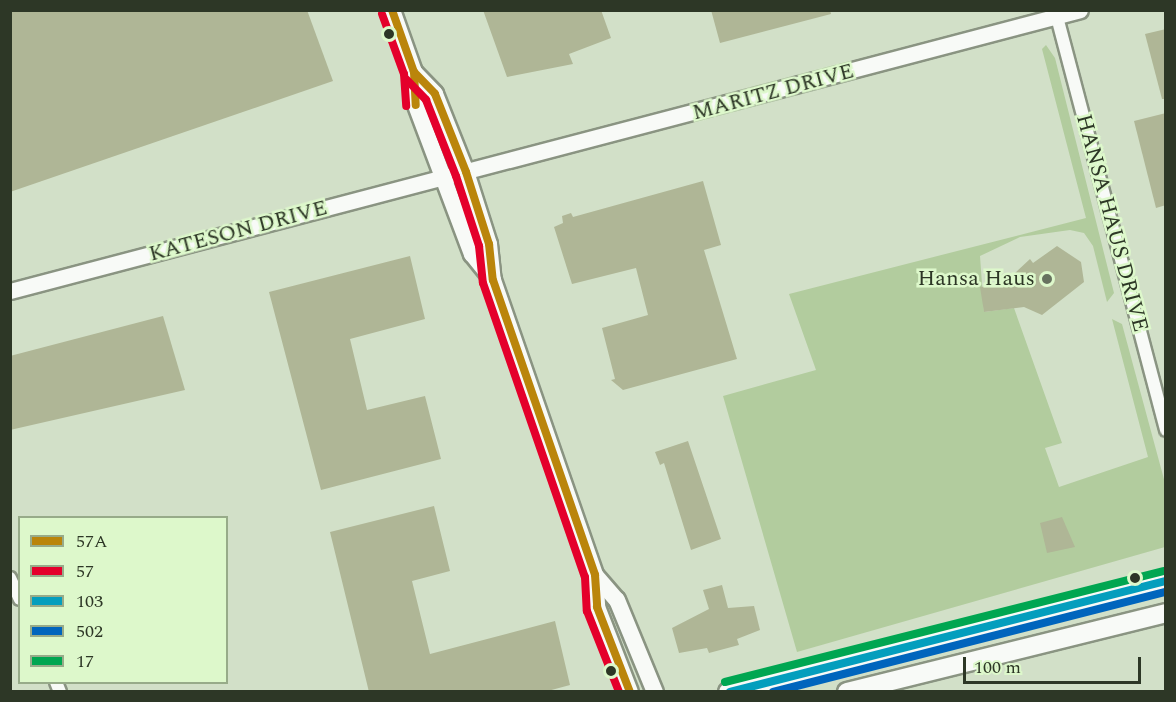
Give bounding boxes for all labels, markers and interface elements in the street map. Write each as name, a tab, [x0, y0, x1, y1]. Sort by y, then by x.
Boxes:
unlabelled marker	[383, 28, 395, 40]
street label: MARITZ DRIVE	[689, 58, 857, 126]
street label: HANSA HAUS DRIVE	[1070, 111, 1154, 335]
street label: KATESON DRIVE	[146, 195, 330, 267]
place label: Hansa Haus	[917, 266, 1035, 292]
marker: Hansa Haus	[1040, 272, 1054, 286]
legend	[18, 516, 228, 684]
text: 57A	[76, 528, 108, 555]
text: 57	[76, 558, 94, 585]
unlabelled marker	[1129, 572, 1141, 584]
text: 103	[76, 588, 103, 615]
text: 502	[76, 618, 103, 645]
scale bar	[966, 645, 1144, 683]
text: 17	[76, 648, 94, 675]
text: 100 m	[974, 654, 1021, 681]
unlabelled marker	[605, 665, 617, 677]

